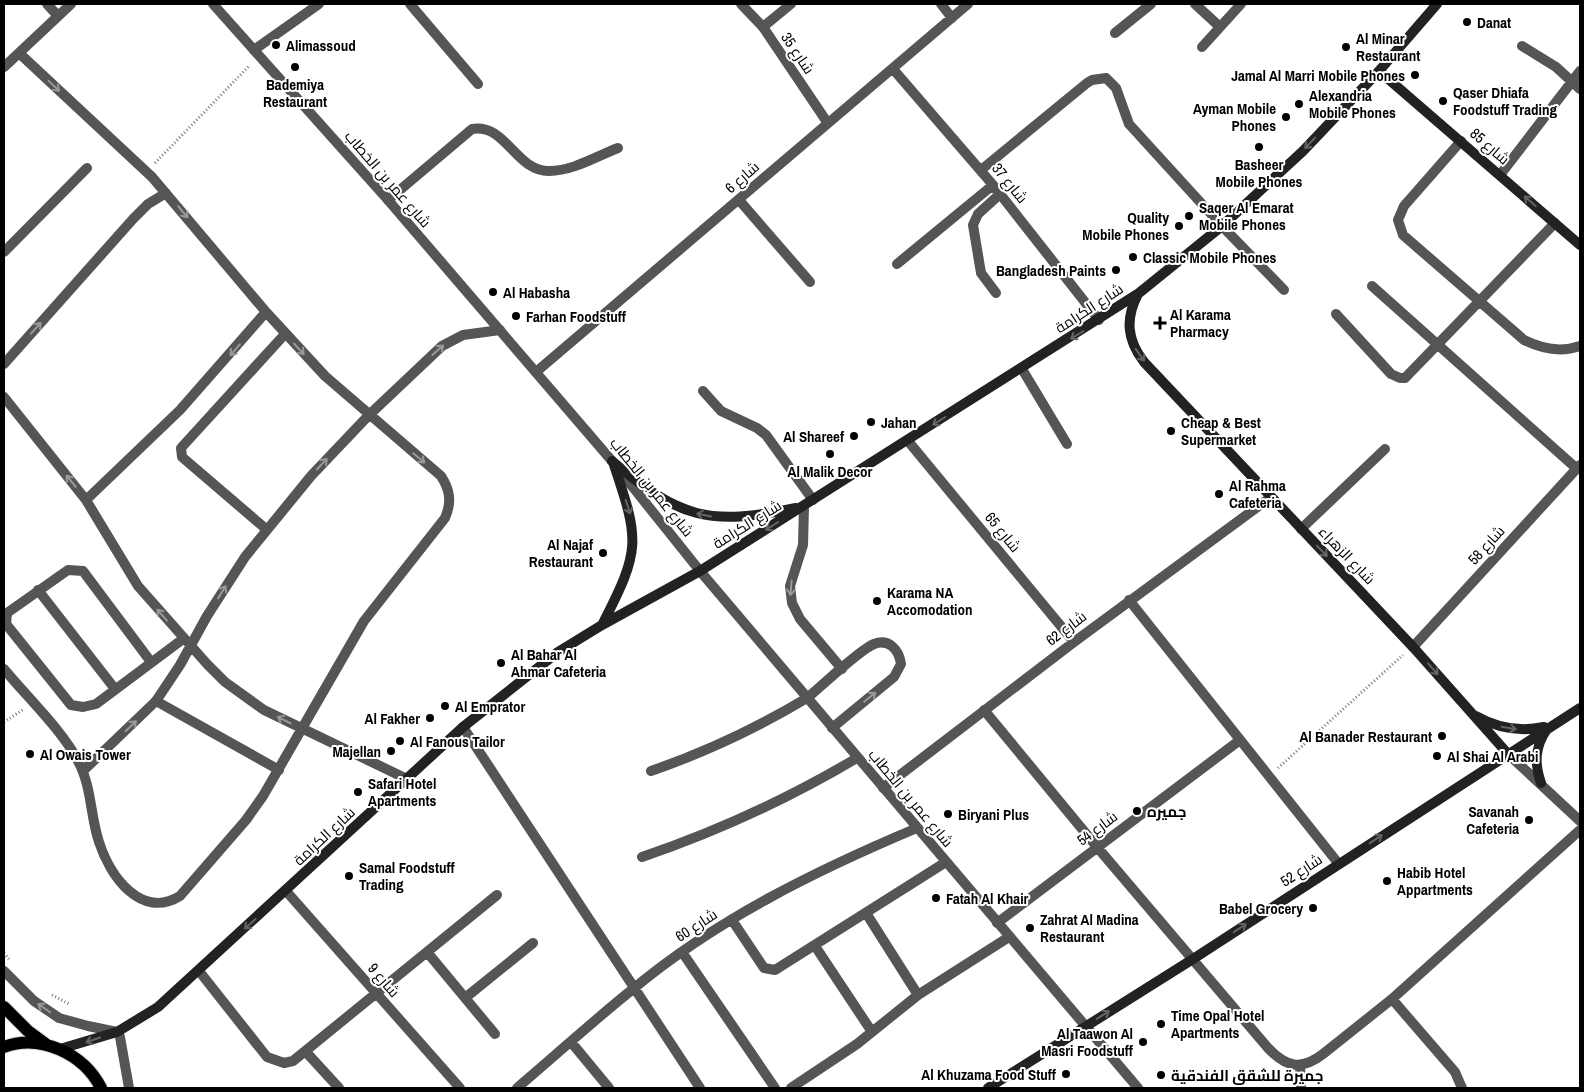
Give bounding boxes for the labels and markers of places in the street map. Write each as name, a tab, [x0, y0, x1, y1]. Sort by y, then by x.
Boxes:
place label: Danat	[1477, 12, 1511, 33]
marker: Danat	[1461, 16, 1473, 28]
place label: Al Minar Restaurant	[1356, 28, 1420, 66]
place label: Alimassoud	[286, 35, 356, 56]
marker: Alimassoud	[270, 39, 282, 51]
marker: Al Minar Restaurant	[1340, 41, 1352, 53]
marker: Bademiya Restaurant	[289, 61, 301, 73]
place label: Jamal Al Marri Mobile Phones	[1231, 65, 1405, 86]
marker: Jamal Al Marri Mobile Phones	[1409, 69, 1421, 81]
place label: Bademiya Restaurant	[263, 74, 327, 112]
place label: Qaser Dhiafa Foodstuff Trading	[1453, 82, 1557, 120]
place label: Alexandria Mobile Phones	[1309, 85, 1396, 123]
marker: Qaser Dhiafa Foodstuff Trading	[1437, 95, 1449, 107]
place label: Ayman Mobile Phones	[1193, 98, 1276, 136]
marker: Alexandria Mobile Phones	[1293, 98, 1305, 110]
marker: Ayman Mobile Phones	[1280, 111, 1292, 123]
marker: Basheer Mobile Phones	[1253, 141, 1265, 153]
place label: Basheer Mobile Phones	[1216, 154, 1303, 192]
place label: Saqer Al Emarat Mobile Phones	[1199, 197, 1294, 235]
place label: Quality Mobile Phones	[1082, 207, 1169, 245]
marker: Saqer Al Emarat Mobile Phones	[1183, 210, 1195, 222]
marker: Quality Mobile Phones	[1173, 220, 1185, 232]
place label: Classic Mobile Phones	[1143, 247, 1276, 268]
marker: Classic Mobile Phones	[1127, 251, 1139, 263]
place label: Bangladesh Paints	[996, 260, 1106, 281]
marker: Bangladesh Paints	[1110, 264, 1122, 276]
place label: Al Habasha	[503, 282, 570, 303]
marker: Al Habasha	[487, 286, 499, 298]
place label: Al Karama Pharmacy	[1170, 304, 1231, 342]
place label: Farhan Foodstuff	[526, 306, 627, 327]
marker: Farhan Foodstuff	[510, 310, 522, 322]
marker: Al Karama Pharmacy	[1154, 317, 1166, 329]
place label: Jahan	[881, 412, 917, 433]
place label: Cheap & Best Supermarket	[1181, 412, 1261, 450]
marker: Jahan	[865, 416, 877, 428]
marker: Cheap & Best Supermarket	[1165, 425, 1177, 437]
place label: Al Shareef	[783, 426, 845, 447]
marker: Al Shareef	[848, 430, 860, 442]
marker: Al Malik Decor	[824, 448, 836, 460]
place label: Al Malik Decor	[788, 461, 873, 482]
place label: Al Rahma Cafeteria	[1229, 475, 1286, 513]
marker: Al Rahma Cafeteria	[1213, 488, 1225, 500]
place label: Al Najaf Restaurant	[529, 534, 594, 572]
marker: Al Najaf Restaurant	[597, 547, 609, 559]
place label: Karama NA Accomodation	[887, 582, 972, 620]
marker: Karama NA Accomodation	[871, 595, 883, 607]
place label: Al Bahar Al Ahmar Cafeteria	[511, 644, 606, 682]
marker: Al Bahar Al Ahmar Cafeteria	[495, 657, 507, 669]
place label: Al Emprator	[455, 696, 526, 717]
marker: Al Emprator	[439, 700, 451, 712]
place label: Al Fakher	[365, 708, 420, 729]
marker: Al Fakher	[424, 712, 436, 724]
place label: Al Banader Restaurant	[1299, 726, 1432, 747]
marker: Al Banader Restaurant	[1436, 730, 1448, 742]
place label: Al Fanous Tailor	[410, 731, 505, 752]
marker: Al Fanous Tailor	[394, 735, 406, 747]
place label: Majellan	[332, 741, 381, 762]
place label: Al Owais Tower	[40, 744, 131, 765]
marker: Majellan	[385, 745, 397, 757]
place label: Al Shai Al Arabi	[1447, 746, 1538, 767]
marker: Al Owais Tower	[24, 748, 36, 760]
marker: Al Shai Al Arabi	[1431, 750, 1443, 762]
place label: Safari Hotel Apartments	[368, 773, 437, 811]
marker: Safari Hotel Apartments	[352, 786, 364, 798]
place label: جميره	[1147, 801, 1186, 822]
place label: Savanah Cafeteria	[1466, 801, 1519, 839]
place label: Biryani Plus	[958, 804, 1029, 825]
marker: جميره	[1131, 805, 1143, 817]
marker: Biryani Plus	[942, 808, 954, 820]
marker: Savanah Cafeteria	[1523, 814, 1535, 826]
place label: Samal Foodstuff Trading	[359, 857, 456, 895]
place label: Habib Hotel Appartments	[1397, 862, 1473, 900]
marker: Samal Foodstuff Trading	[343, 870, 355, 882]
marker: Habib Hotel Appartments	[1381, 875, 1393, 887]
place label: Fatah Al Khair	[946, 888, 1029, 909]
marker: Fatah Al Khair	[930, 892, 942, 904]
place label: Babel Grocery	[1219, 898, 1303, 919]
marker: Babel Grocery	[1307, 902, 1319, 914]
place label: Zahrat Al Madina Restaurant	[1040, 909, 1139, 947]
marker: Zahrat Al Madina Restaurant	[1024, 922, 1036, 934]
place label: Time Opal Hotel Apartments	[1171, 1005, 1264, 1043]
marker: Time Opal Hotel Apartments	[1155, 1018, 1167, 1030]
place label: Al Taawon Al Masri Foodstuff	[1041, 1023, 1134, 1061]
marker: Al Taawon Al Masri Foodstuff	[1137, 1036, 1149, 1048]
place label: Al Khuzama Food Stuff	[921, 1064, 1057, 1085]
place label: جميرة للشقق الفندقية	[1171, 1065, 1324, 1086]
marker: Al Khuzama Food Stuff	[1060, 1068, 1072, 1080]
marker: جميرة للشقق الفندقية	[1155, 1069, 1167, 1081]

